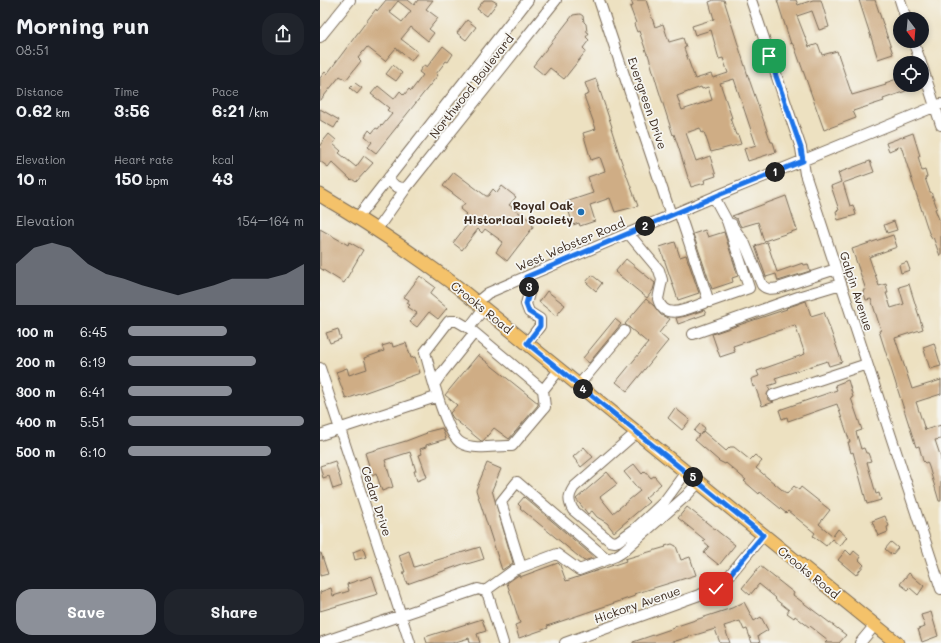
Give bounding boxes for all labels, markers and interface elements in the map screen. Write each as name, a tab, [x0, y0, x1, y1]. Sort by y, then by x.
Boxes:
text: Morning run	[16, 11, 149, 40]
north arrow	[893, 12, 929, 48]
map controls	[893, 12, 929, 92]
button: share	[262, 13, 304, 55]
street label: Northwood Boulevard	[425, 30, 517, 141]
pin	[752, 39, 786, 73]
text: 08:51	[16, 41, 49, 58]
icon: arrive	[758, 45, 780, 67]
street label: Evergreen Drive	[625, 55, 671, 151]
button: locate	[893, 56, 929, 92]
text: Distance	[16, 84, 63, 99]
text: Time	[114, 84, 139, 99]
text: Pace	[212, 84, 239, 99]
text: 0.62	[16, 99, 52, 121]
text: 3:56	[114, 99, 150, 121]
text: 6:21	[212, 99, 245, 121]
text: km	[52, 105, 70, 120]
text: /km	[245, 105, 269, 120]
text: Elevation	[16, 152, 65, 167]
text: Heart rate	[114, 152, 173, 167]
text: kcal	[212, 152, 234, 167]
pin: 1	[765, 162, 785, 182]
text: 1	[773, 164, 777, 179]
text: 10	[16, 167, 34, 189]
text: 150	[114, 167, 142, 189]
text: 43	[212, 167, 233, 189]
text: m	[34, 173, 47, 188]
text: bpm	[142, 173, 168, 188]
place label: Royal Oak Historical Society	[463, 197, 573, 227]
marker: Royal Oak Historical Society	[576, 207, 586, 217]
text: Elevation	[16, 212, 74, 229]
text: 154–164 m	[237, 212, 304, 229]
street label: West Webster Road	[513, 214, 627, 274]
pin: 2	[635, 216, 655, 236]
text: 2	[642, 218, 648, 233]
street label: Galpin Avenue	[837, 249, 877, 333]
street label: Crooks Road	[448, 277, 516, 337]
pin: 3	[519, 277, 539, 297]
text: 3	[526, 279, 532, 294]
text: 100 m	[16, 323, 53, 340]
text: 6:45	[80, 323, 107, 340]
text: 200 m	[16, 353, 55, 370]
text: 6:19	[80, 353, 105, 370]
pin: 4	[573, 379, 593, 399]
text: 4	[580, 381, 586, 396]
text: 300 m	[16, 383, 56, 400]
text: 6:41	[80, 383, 105, 400]
text: 400 m	[16, 413, 56, 430]
text: 5:51	[80, 413, 105, 430]
text: 500 m	[16, 443, 55, 460]
text: 6:10	[80, 443, 106, 460]
street label: Cedar Drive	[358, 464, 396, 538]
pin: 5	[683, 467, 703, 487]
text: 5	[690, 469, 696, 484]
street label: Crooks Road	[775, 542, 843, 602]
pin	[699, 572, 733, 606]
icon: check	[705, 578, 727, 600]
street label: Hickory Avenue	[592, 582, 682, 626]
button: Save	[16, 589, 156, 635]
button: Share	[164, 589, 304, 635]

